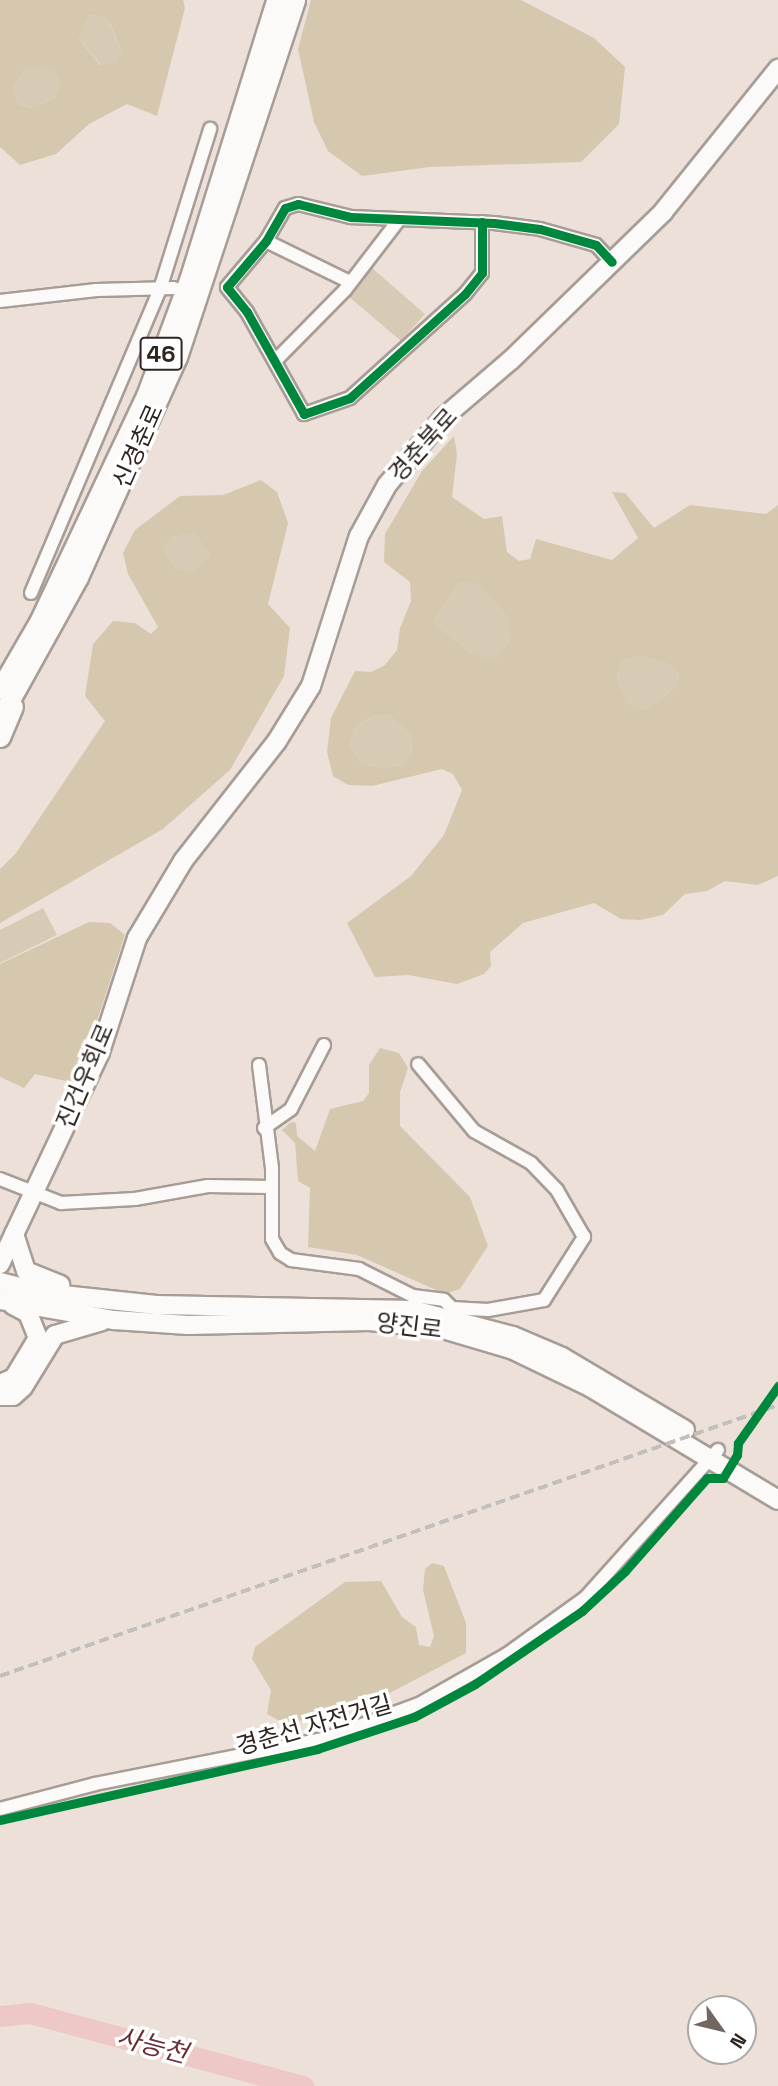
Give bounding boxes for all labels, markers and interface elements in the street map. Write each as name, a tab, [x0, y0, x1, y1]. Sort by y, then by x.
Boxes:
road number: 46	[138, 334, 184, 374]
street label: 신경춘로	[107, 400, 169, 492]
street label: 경춘북로	[383, 403, 463, 487]
street label: 진건우회로	[50, 1020, 120, 1132]
street label: 양진로	[374, 1308, 444, 1344]
street label: 경춘선 자전거길	[233, 1689, 395, 1761]
north arrow	[687, 1995, 757, 2065]
water label: 사능천	[113, 2022, 191, 2070]
text: N	[724, 2029, 752, 2053]

